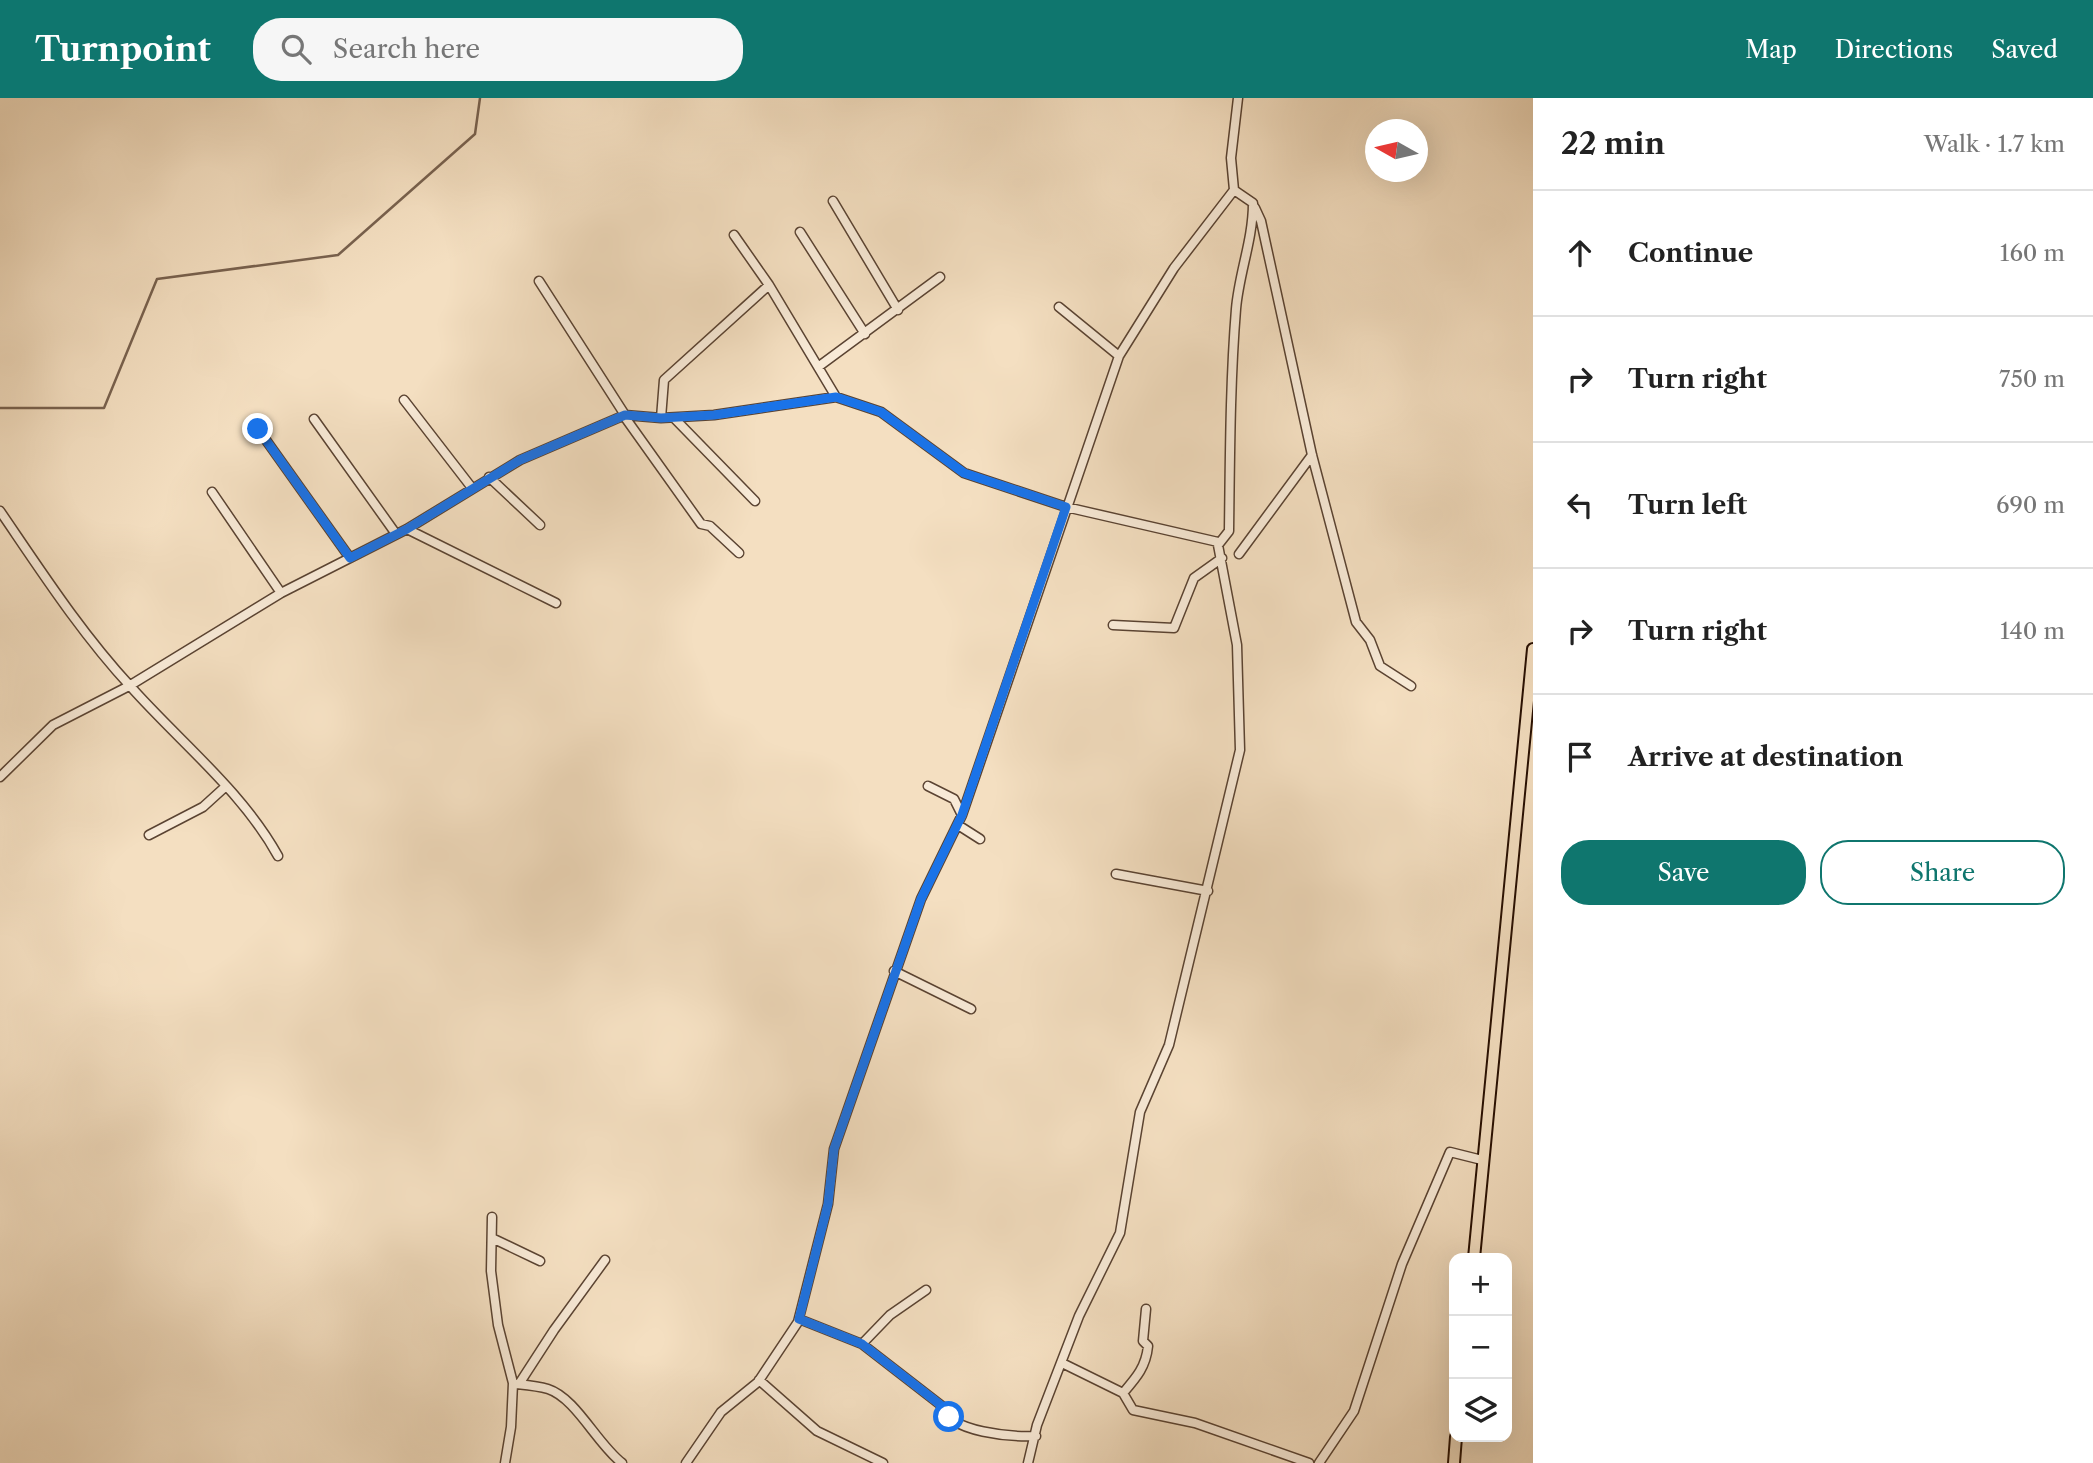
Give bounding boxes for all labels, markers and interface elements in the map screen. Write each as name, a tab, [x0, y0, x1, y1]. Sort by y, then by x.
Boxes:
search box	[253, 18, 743, 81]
text: Turnpoint	[35, 29, 211, 70]
icon: search	[277, 30, 315, 68]
text: Search here	[333, 33, 480, 65]
text: Map	[1745, 35, 1797, 64]
text: Directions	[1835, 35, 1953, 64]
text: Saved	[1991, 35, 2058, 64]
north arrow	[1365, 119, 1428, 182]
text: 22 min	[1561, 125, 1665, 162]
text: Walk · 1.7 km	[1924, 130, 2065, 158]
icon: ahead	[1561, 234, 1599, 272]
text: Continue	[1628, 237, 1753, 269]
text: 160 m	[2000, 239, 2065, 267]
icon: right	[1561, 360, 1599, 398]
text: Turn right	[1628, 363, 1767, 395]
text: 750 m	[1999, 365, 2065, 393]
route end	[242, 413, 273, 444]
icon: left	[1561, 486, 1599, 524]
text: Turn left	[1628, 489, 1747, 521]
text: 690 m	[1996, 491, 2065, 519]
icon: right	[1561, 612, 1599, 650]
text: Turn right	[1628, 615, 1767, 647]
text: 140 m	[2000, 617, 2065, 645]
icon: arrive	[1561, 738, 1599, 776]
text: Arrive at destination	[1628, 741, 1903, 773]
button: Save	[1561, 840, 1806, 905]
button: Share	[1820, 840, 2065, 905]
map controls	[1449, 1253, 1512, 1442]
button: +	[1449, 1253, 1512, 1316]
button: −	[1449, 1316, 1512, 1379]
button: layers	[1449, 1379, 1512, 1442]
route start	[933, 1401, 964, 1432]

